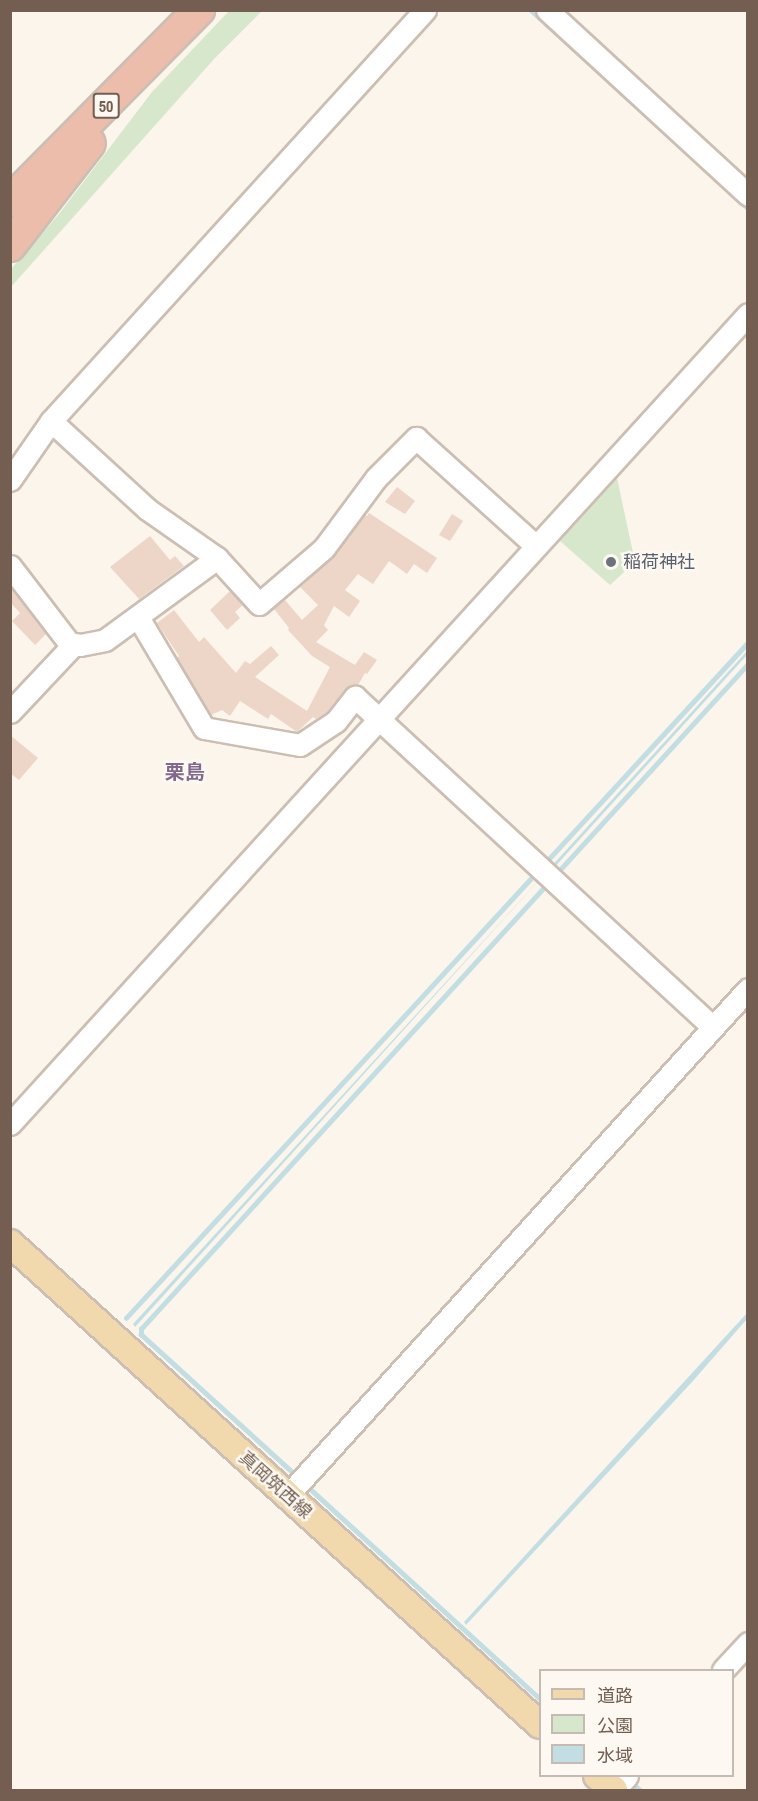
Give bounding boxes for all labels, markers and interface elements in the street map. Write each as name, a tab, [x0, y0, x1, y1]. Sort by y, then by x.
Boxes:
road number: 50	[92, 93, 120, 119]
place label: 稲荷神社	[623, 551, 695, 573]
marker: 稲荷神社	[604, 555, 618, 569]
district label: 栗島	[165, 759, 205, 783]
street label: 真岡筑西線	[234, 1447, 316, 1523]
legend	[539, 1669, 734, 1777]
text: 道路	[597, 1683, 633, 1708]
text: 公園	[597, 1713, 633, 1738]
text: 水域	[597, 1743, 633, 1768]

